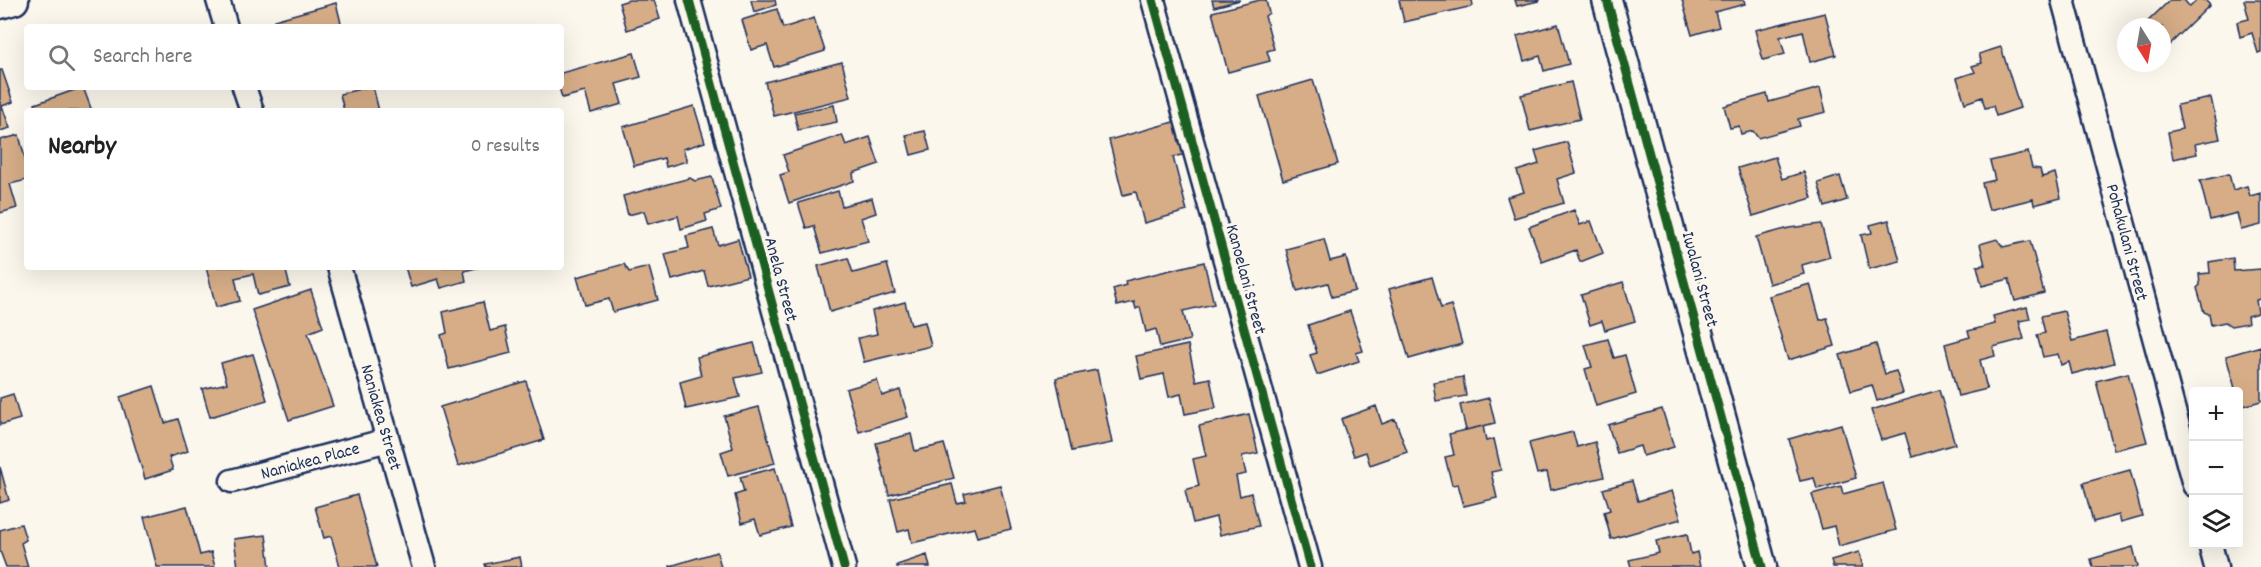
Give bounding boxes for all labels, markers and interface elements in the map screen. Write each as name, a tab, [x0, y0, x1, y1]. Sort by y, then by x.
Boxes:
north arrow	[2117, 18, 2171, 72]
search box	[24, 24, 564, 90]
icon: search	[45, 41, 78, 74]
text: Search here	[93, 42, 192, 73]
text: Nearby	[48, 129, 116, 166]
text: 0 results	[471, 133, 540, 161]
street label: Pohakulani Street	[2098, 181, 2153, 304]
street label: Kanoelani Street	[1218, 222, 1271, 338]
street label: Iwalani Street	[1674, 229, 1723, 330]
street label: Anela Street	[756, 235, 803, 325]
street label: Naniakea Street	[353, 362, 407, 474]
map controls	[2189, 387, 2243, 549]
button: +	[2189, 387, 2243, 441]
street label: Naniakea Place	[258, 437, 363, 488]
button: −	[2189, 441, 2243, 495]
button: layers	[2189, 495, 2243, 549]

